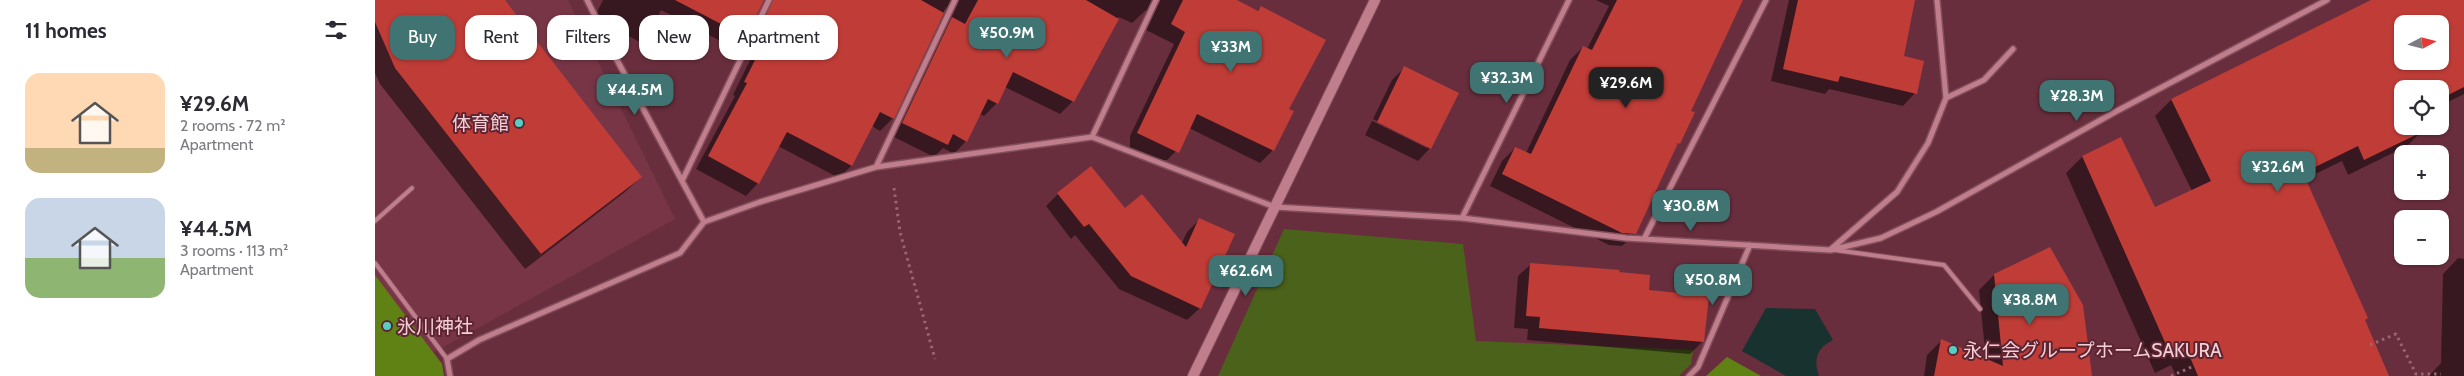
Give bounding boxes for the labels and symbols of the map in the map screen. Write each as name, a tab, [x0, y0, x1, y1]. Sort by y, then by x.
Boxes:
north arrow	[2394, 15, 2449, 70]
pin: ¥50.9M	[966, 17, 1048, 59]
pin: ¥33M	[1201, 30, 1261, 73]
pin: ¥32.3M	[1466, 62, 1548, 104]
pin: ¥29.6M	[1585, 66, 1667, 109]
pin: ¥44.5M	[594, 74, 676, 116]
pin: ¥28.3M	[2036, 80, 2118, 122]
place label: 体育館	[452, 112, 509, 135]
marker: 体育館	[513, 117, 525, 129]
pin: ¥32.6M	[2237, 150, 2319, 193]
pin: ¥30.8M	[1650, 190, 1732, 232]
pin: ¥62.6M	[1205, 254, 1287, 297]
pin: ¥50.8M	[1672, 264, 1754, 306]
pin: ¥38.8M	[1989, 284, 2071, 326]
place label: 氷川神社	[397, 315, 473, 338]
marker: 氷川神社	[381, 320, 393, 332]
place label: 永仁会グループホームSAKURA	[1963, 339, 2222, 362]
marker: 永仁会グループホームSAKURA	[1947, 344, 1959, 356]

